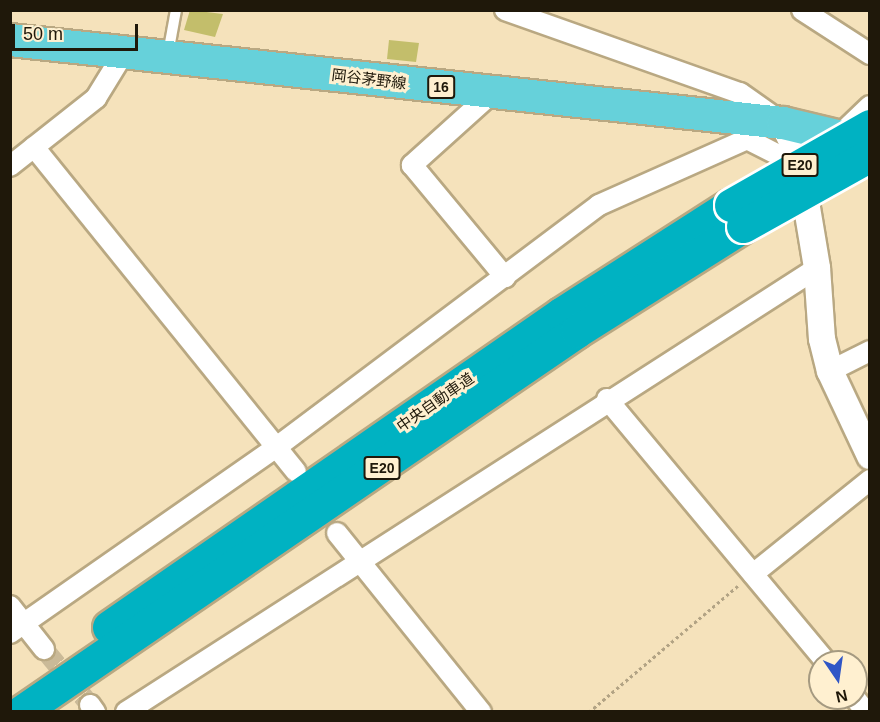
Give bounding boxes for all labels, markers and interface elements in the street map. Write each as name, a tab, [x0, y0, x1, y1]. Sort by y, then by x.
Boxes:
scale bar	[15, 12, 141, 50]
text: 50 m	[23, 24, 63, 44]
street label: 岡谷茅野線	[331, 65, 407, 93]
road number: 16	[426, 76, 456, 98]
road number: E20	[780, 154, 820, 176]
street label: 中央自動車道	[393, 369, 477, 435]
road number: E20	[362, 457, 401, 479]
north arrow	[808, 650, 868, 710]
text: N	[834, 686, 849, 706]

